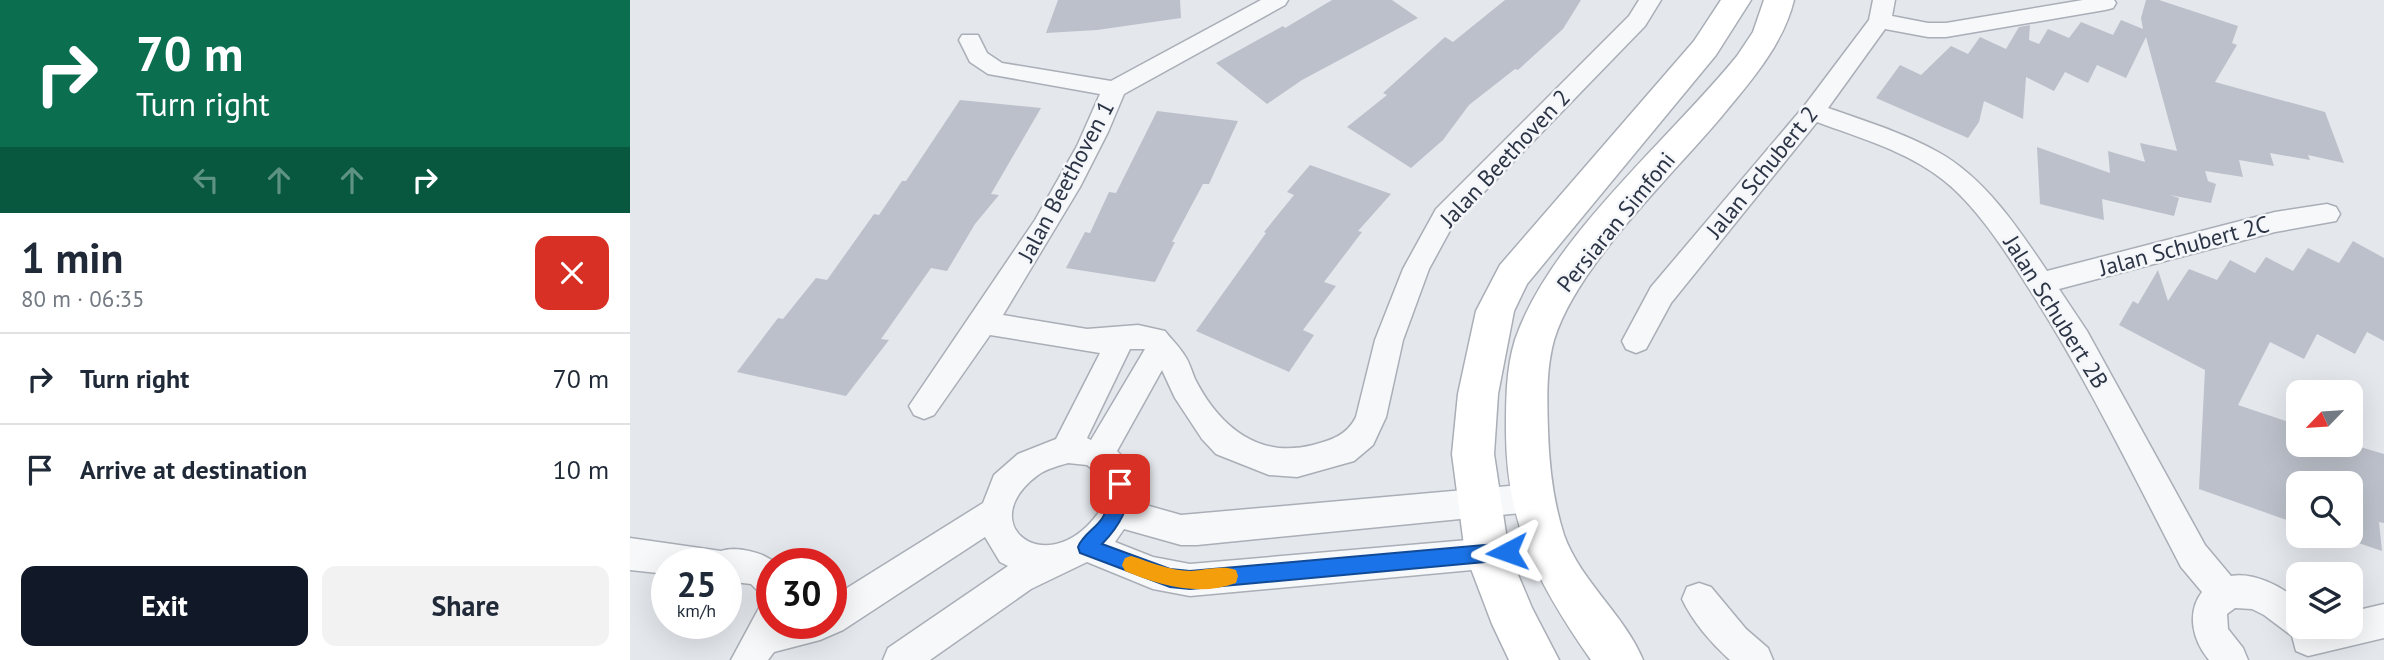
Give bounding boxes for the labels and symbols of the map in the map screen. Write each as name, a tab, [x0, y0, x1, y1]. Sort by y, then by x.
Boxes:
street label: Jalan Beethoven 2	[1433, 83, 1576, 233]
street label: Jalan Beethoven 1	[1011, 96, 1120, 267]
street label: Jalan Schubert 2	[1699, 100, 1824, 244]
street label: Persiaran Simfoni	[1550, 146, 1681, 298]
street label: Jalan Schubert 2C	[2095, 209, 2272, 282]
street label: Jalan Schubert 2B	[1997, 229, 2115, 394]
north arrow	[2286, 380, 2362, 457]
pin	[1090, 454, 1150, 514]
position arrow	[1470, 515, 1544, 589]
speed limit sign: 30	[756, 548, 847, 639]

